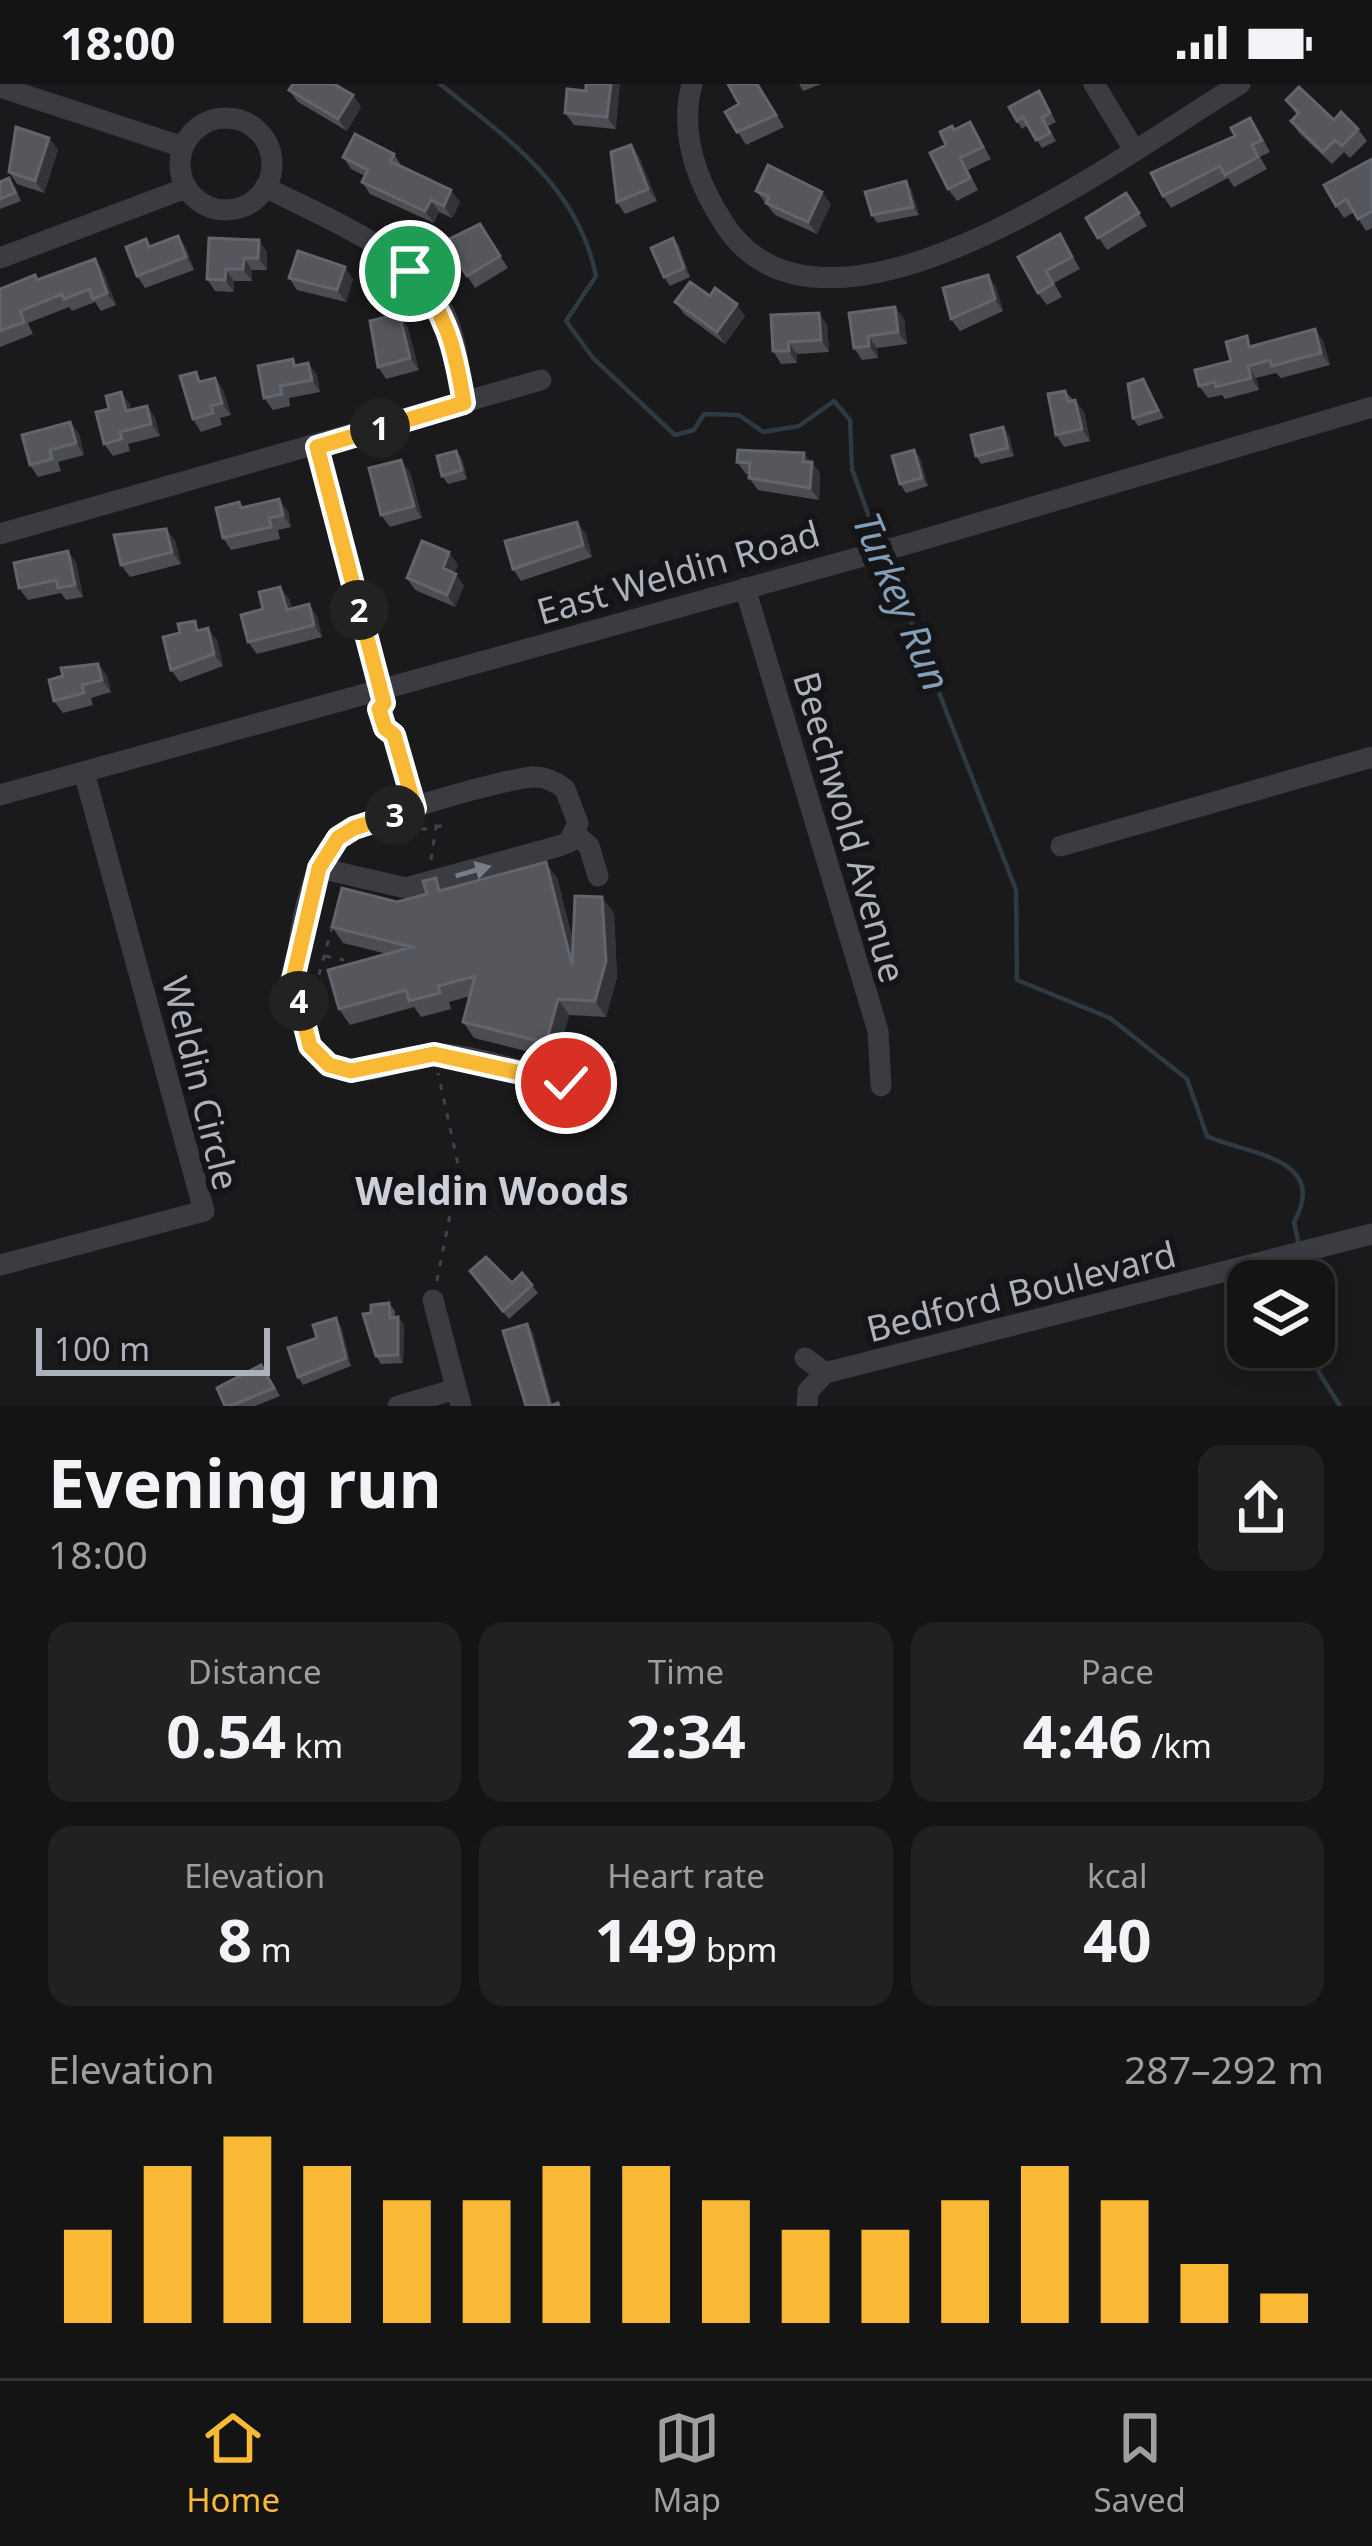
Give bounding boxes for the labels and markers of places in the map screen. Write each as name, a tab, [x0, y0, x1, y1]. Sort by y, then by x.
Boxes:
pin	[359, 220, 461, 322]
pin: 1	[350, 398, 410, 458]
pin: 2	[329, 580, 389, 640]
pin: 3	[365, 785, 425, 845]
pin: 4	[269, 971, 329, 1031]
pin	[515, 1032, 617, 1134]

